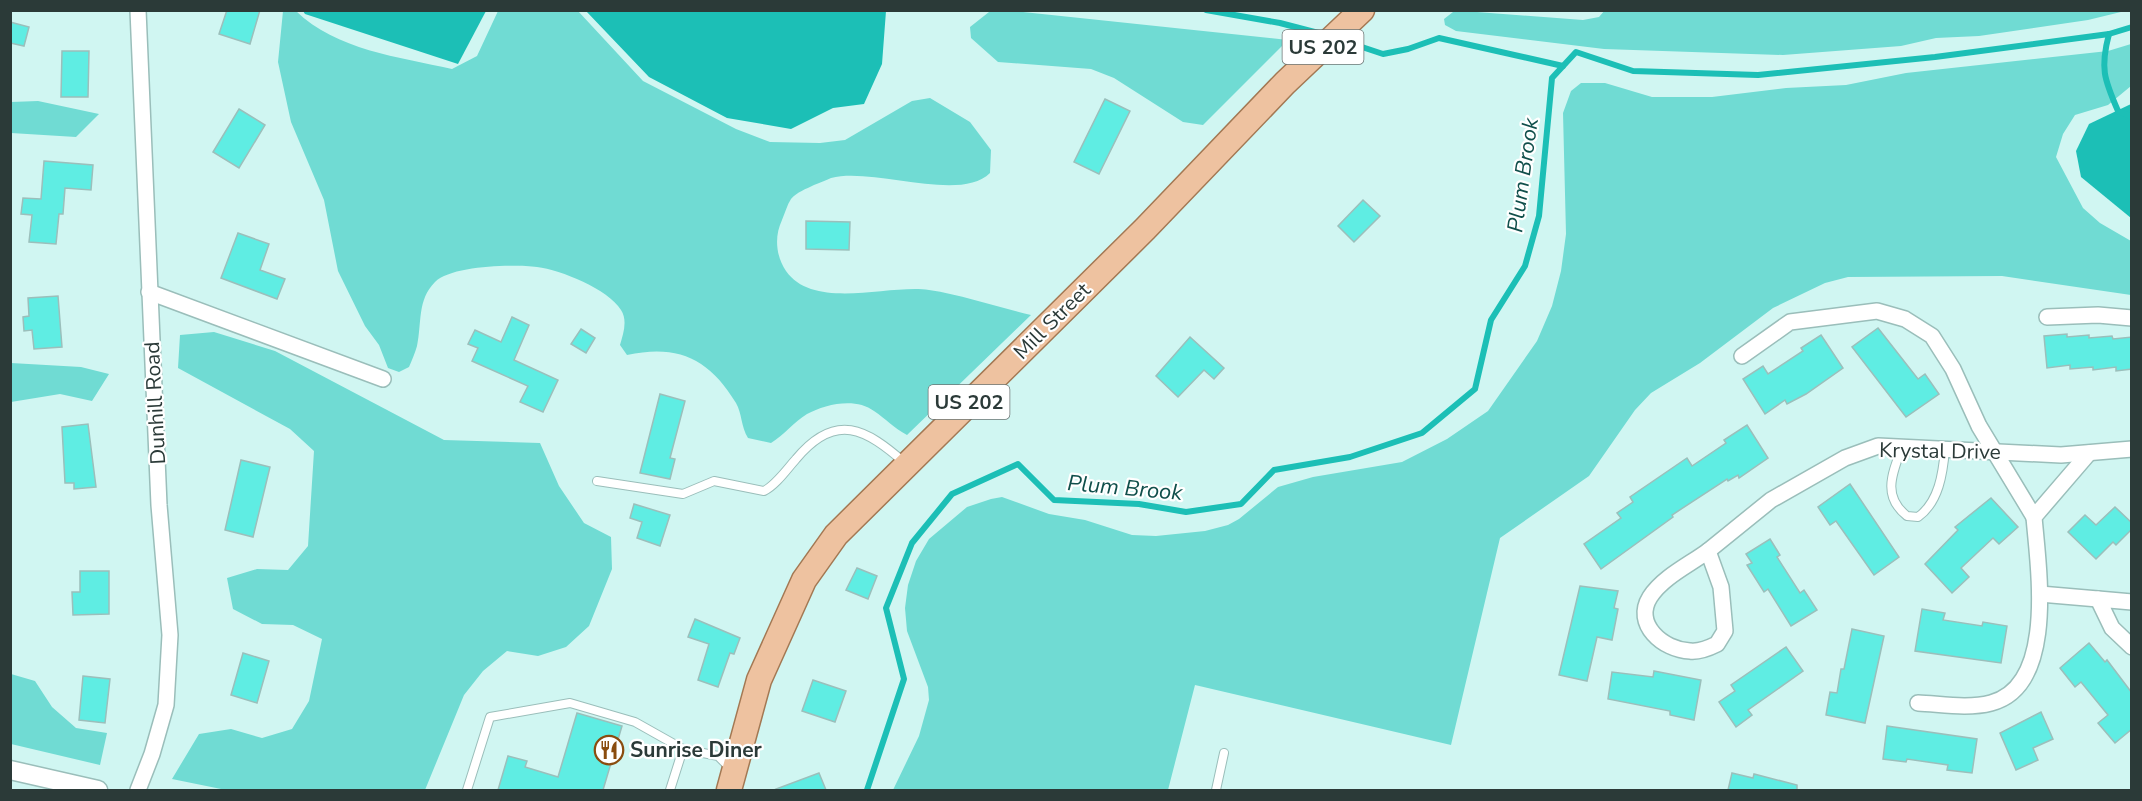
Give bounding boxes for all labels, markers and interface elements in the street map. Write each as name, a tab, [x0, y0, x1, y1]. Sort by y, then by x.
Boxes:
road number: US 202	[1282, 30, 1364, 64]
water label: Plum Brook	[1500, 115, 1546, 234]
street label: Mill Street	[1007, 276, 1097, 366]
street label: Dunhill Road	[138, 341, 172, 465]
road number: US 202	[928, 385, 1010, 419]
street label: Krystal Drive	[1879, 436, 2001, 466]
water label: Plum Brook	[1066, 468, 1185, 508]
restaurant icon: Sunrise Diner	[593, 734, 625, 766]
place label: Sunrise Diner	[630, 736, 763, 764]

